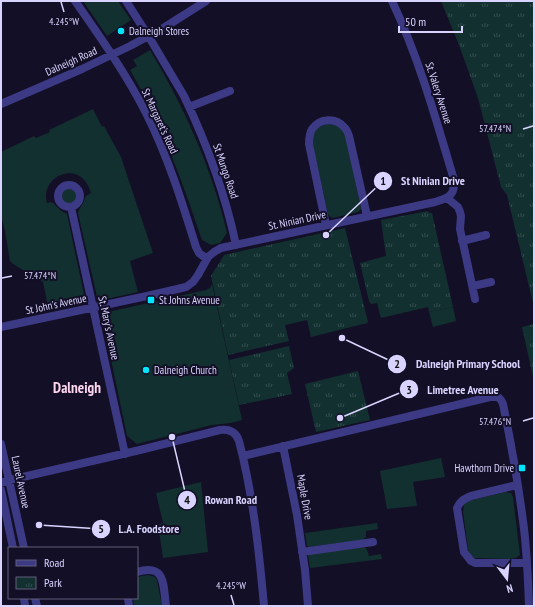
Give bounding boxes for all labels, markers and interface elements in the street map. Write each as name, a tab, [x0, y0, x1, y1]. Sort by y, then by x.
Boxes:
scale bar	[399, 8, 462, 34]
text: 50 m	[405, 14, 426, 29]
text: 4.245°W	[49, 15, 79, 28]
place label: Dalneigh Stores	[129, 24, 189, 38]
marker: Dalneigh Stores	[116, 26, 126, 36]
street label: Dalneigh Road	[43, 43, 99, 79]
street label: St. Valery Avenue	[422, 60, 456, 126]
street label: St Margaret's Road	[139, 86, 181, 156]
text: 57.474°N	[479, 122, 511, 135]
street label: St Mungo Road	[210, 142, 242, 201]
callout: St Ninian Drive	[373, 169, 473, 193]
text: 1	[380, 173, 386, 188]
text: St Ninian Drive	[401, 173, 465, 188]
street label: St. Ninian Drive	[267, 207, 327, 233]
text: 57.474°N	[24, 269, 56, 282]
street label: St John's Avenue	[24, 291, 88, 317]
place label: St Johns Avenue	[159, 293, 220, 307]
street label: St. Mary's Avenue	[95, 295, 123, 362]
marker: St Johns Avenue	[146, 295, 156, 305]
callout: Dalneigh Primary School	[387, 352, 528, 376]
text: 2	[394, 356, 400, 371]
text: Dalneigh Primary School	[416, 356, 520, 371]
place label: Dalneigh Church	[154, 363, 217, 377]
marker: Dalneigh Church	[141, 365, 151, 375]
callout: Limetree Avenue	[399, 377, 507, 401]
district label: Dalneigh	[53, 378, 101, 397]
text: 3	[406, 382, 412, 397]
text: Limetree Avenue	[427, 382, 499, 397]
text: 57.476°N	[479, 415, 511, 428]
street label: Laurel Avenue	[9, 454, 34, 510]
place label: Hawthorn Drive	[454, 461, 514, 475]
marker: Hawthorn Drive	[517, 463, 527, 473]
street label: Maple Drive	[294, 473, 316, 521]
callout: Rowan Road	[177, 488, 265, 512]
text: 4	[184, 492, 190, 507]
text: Rowan Road	[205, 492, 257, 507]
callout: L.A. Foodstore	[91, 517, 188, 541]
text: 5	[98, 521, 104, 536]
text: L.A. Foodstore	[119, 521, 179, 536]
legend	[8, 547, 138, 599]
text: Road	[44, 555, 64, 570]
north arrow	[487, 559, 527, 599]
text: Park	[44, 575, 62, 590]
text: 4.245°W	[216, 579, 246, 592]
text: N	[505, 581, 515, 596]

